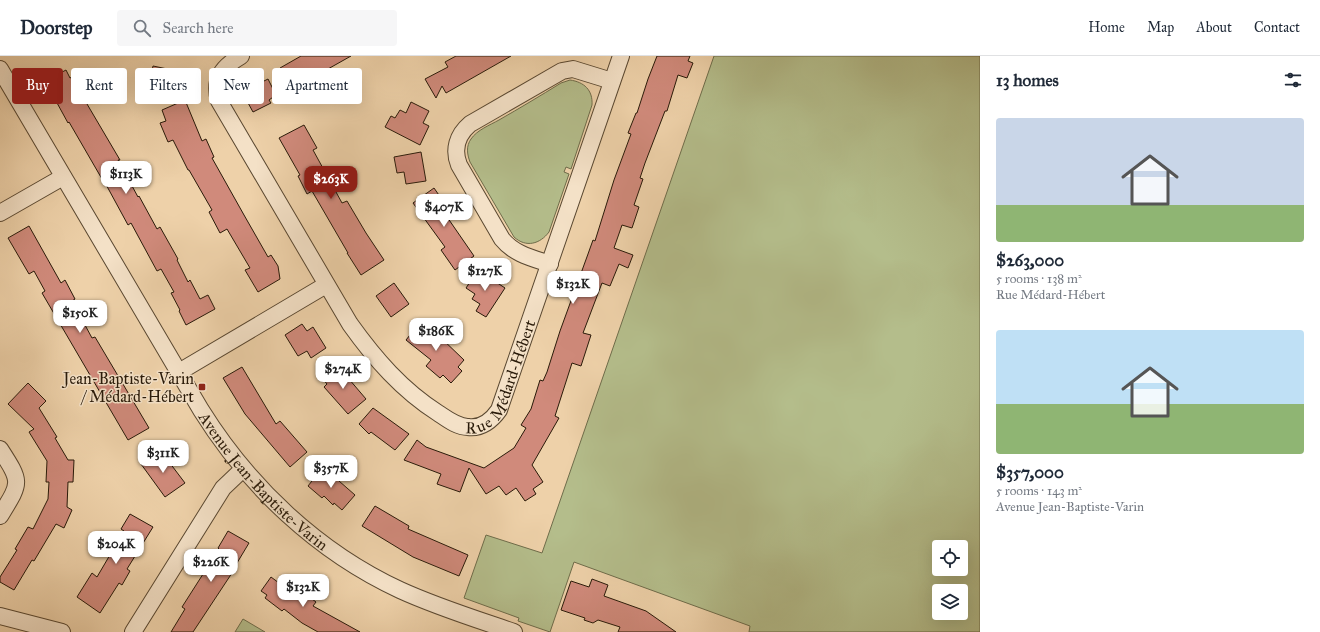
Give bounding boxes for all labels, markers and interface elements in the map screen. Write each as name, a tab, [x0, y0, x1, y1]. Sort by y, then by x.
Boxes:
search box	[117, 10, 397, 46]
text: Doorstep	[20, 16, 93, 39]
icon: search	[131, 17, 153, 39]
text: Search here	[163, 19, 234, 37]
text: Home	[1088, 19, 1125, 36]
text: Map	[1147, 19, 1174, 36]
text: About	[1196, 19, 1232, 36]
text: Contact	[1254, 19, 1300, 36]
chip: Buy	[12, 68, 63, 104]
chip: Rent	[71, 68, 127, 104]
chip: Filters	[135, 68, 201, 104]
chip: New	[209, 68, 264, 104]
chip: Apartment	[272, 68, 362, 104]
icon: filters	[1282, 69, 1304, 91]
text: 13 homes	[996, 70, 1059, 91]
icon: home	[1114, 144, 1186, 216]
pin: $113K	[98, 161, 154, 195]
text: $113K	[110, 166, 142, 182]
pin: $263K	[303, 166, 359, 200]
text: $263K	[313, 171, 349, 187]
pin: $407K	[416, 194, 472, 228]
text: $407K	[425, 199, 463, 215]
text: $263,000	[996, 250, 1064, 271]
pin: $127K	[457, 258, 513, 292]
text: $127K	[467, 263, 503, 279]
pin: $132K	[545, 271, 601, 305]
text: 5 rooms · 138 m²	[996, 271, 1082, 287]
text: $132K	[556, 276, 590, 292]
text: Rue Médard-Hébert	[996, 287, 1105, 303]
pin: $150K	[52, 300, 108, 334]
text: $150K	[62, 305, 98, 321]
street label: Rue Médard-Hébert	[465, 317, 539, 437]
pin: $186K	[408, 318, 464, 352]
text: $186K	[418, 323, 454, 339]
pin: $274K	[315, 356, 371, 390]
icon: home	[1114, 356, 1186, 428]
text: $274K	[325, 361, 361, 377]
place label: Jean-Baptiste-Varin / Médard-Hébert	[61, 369, 194, 406]
marker: Jean-Baptiste-Varin / Médard-Hébert	[197, 382, 207, 392]
street label: Avenue Jean-Baptiste-Varin	[195, 407, 332, 554]
pin: $311K	[135, 440, 191, 474]
text: $311K	[147, 445, 179, 461]
pin: $357K	[303, 455, 359, 489]
text: $357K	[313, 460, 349, 476]
text: $357,000	[996, 462, 1064, 483]
text: 5 rooms · 143 m²	[996, 483, 1082, 499]
text: Avenue Jean-Baptiste-Varin	[996, 499, 1144, 515]
pin: $204K	[88, 531, 144, 565]
text: $204K	[97, 536, 135, 552]
map controls	[932, 540, 968, 620]
button: locate	[932, 540, 968, 576]
pin: $226K	[183, 549, 239, 583]
text: $226K	[193, 554, 229, 570]
pin: $132K	[275, 574, 331, 608]
text: $132K	[286, 579, 320, 595]
button: layers	[932, 584, 968, 620]

